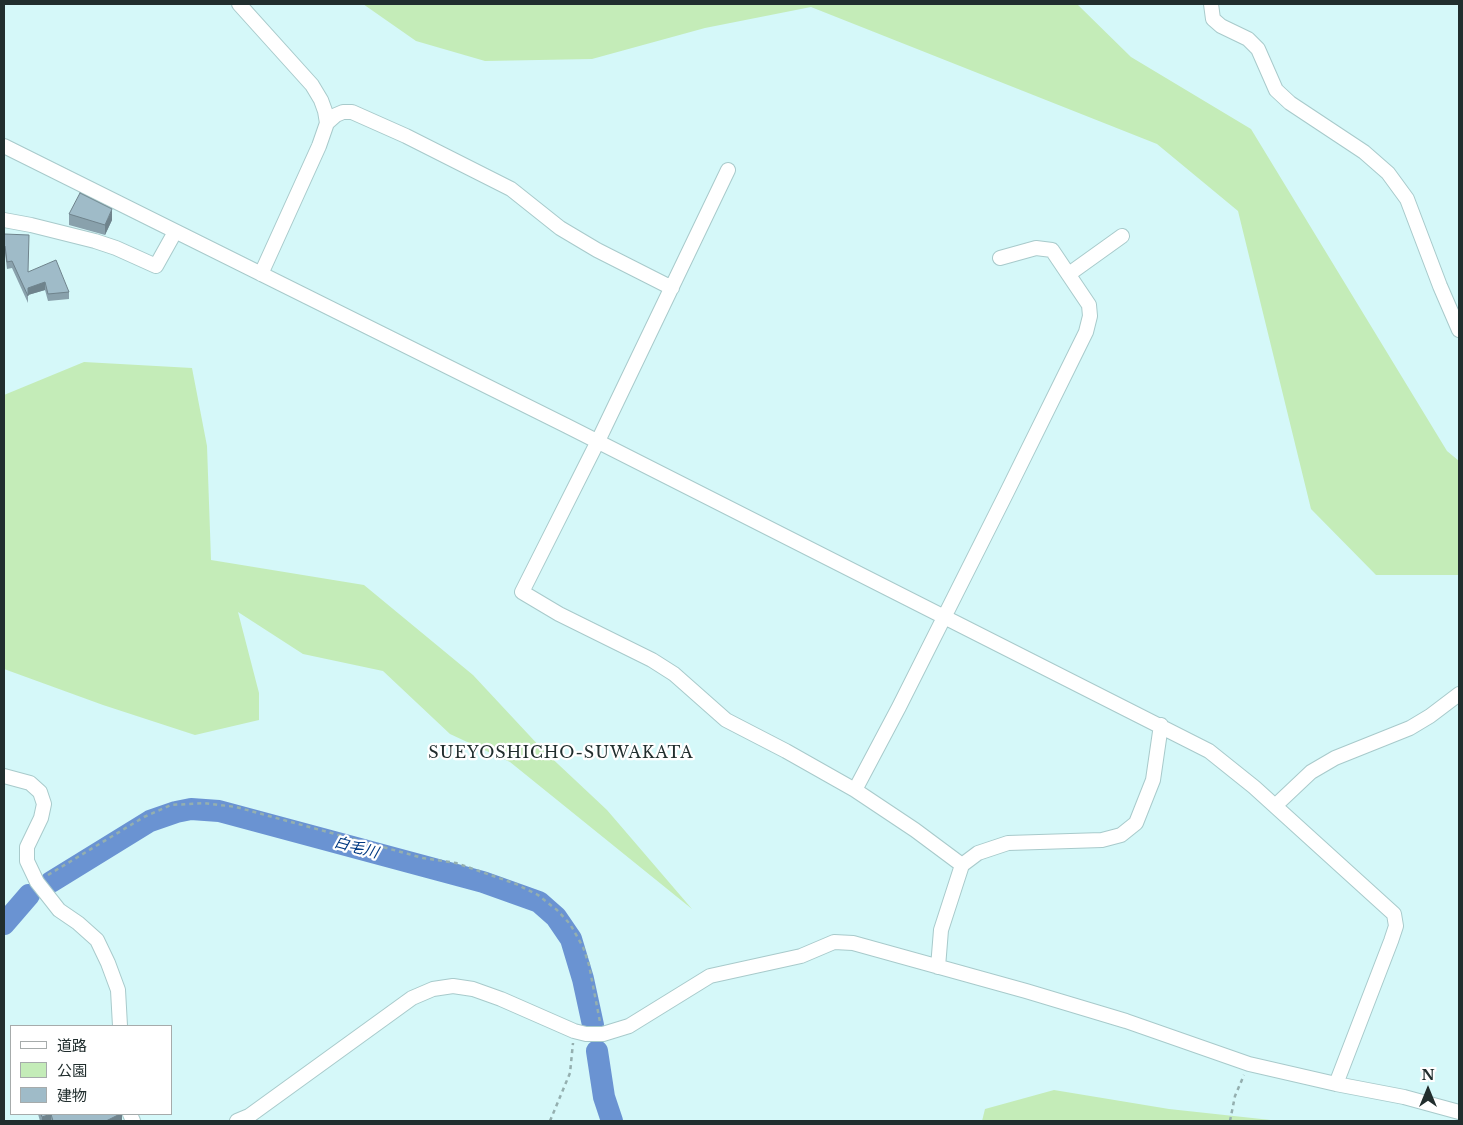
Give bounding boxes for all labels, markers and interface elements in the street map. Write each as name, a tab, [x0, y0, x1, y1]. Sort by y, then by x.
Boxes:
district label: SUEYOSHICHO-SUWAKATA	[426, 743, 696, 763]
water label: 白毛川	[332, 833, 380, 863]
legend	[10, 1025, 172, 1115]
text: 道路	[57, 1036, 87, 1055]
text: 公園	[57, 1061, 87, 1080]
north arrow	[1403, 1065, 1453, 1115]
text: N	[1421, 1066, 1435, 1084]
text: 建物	[57, 1086, 87, 1105]

